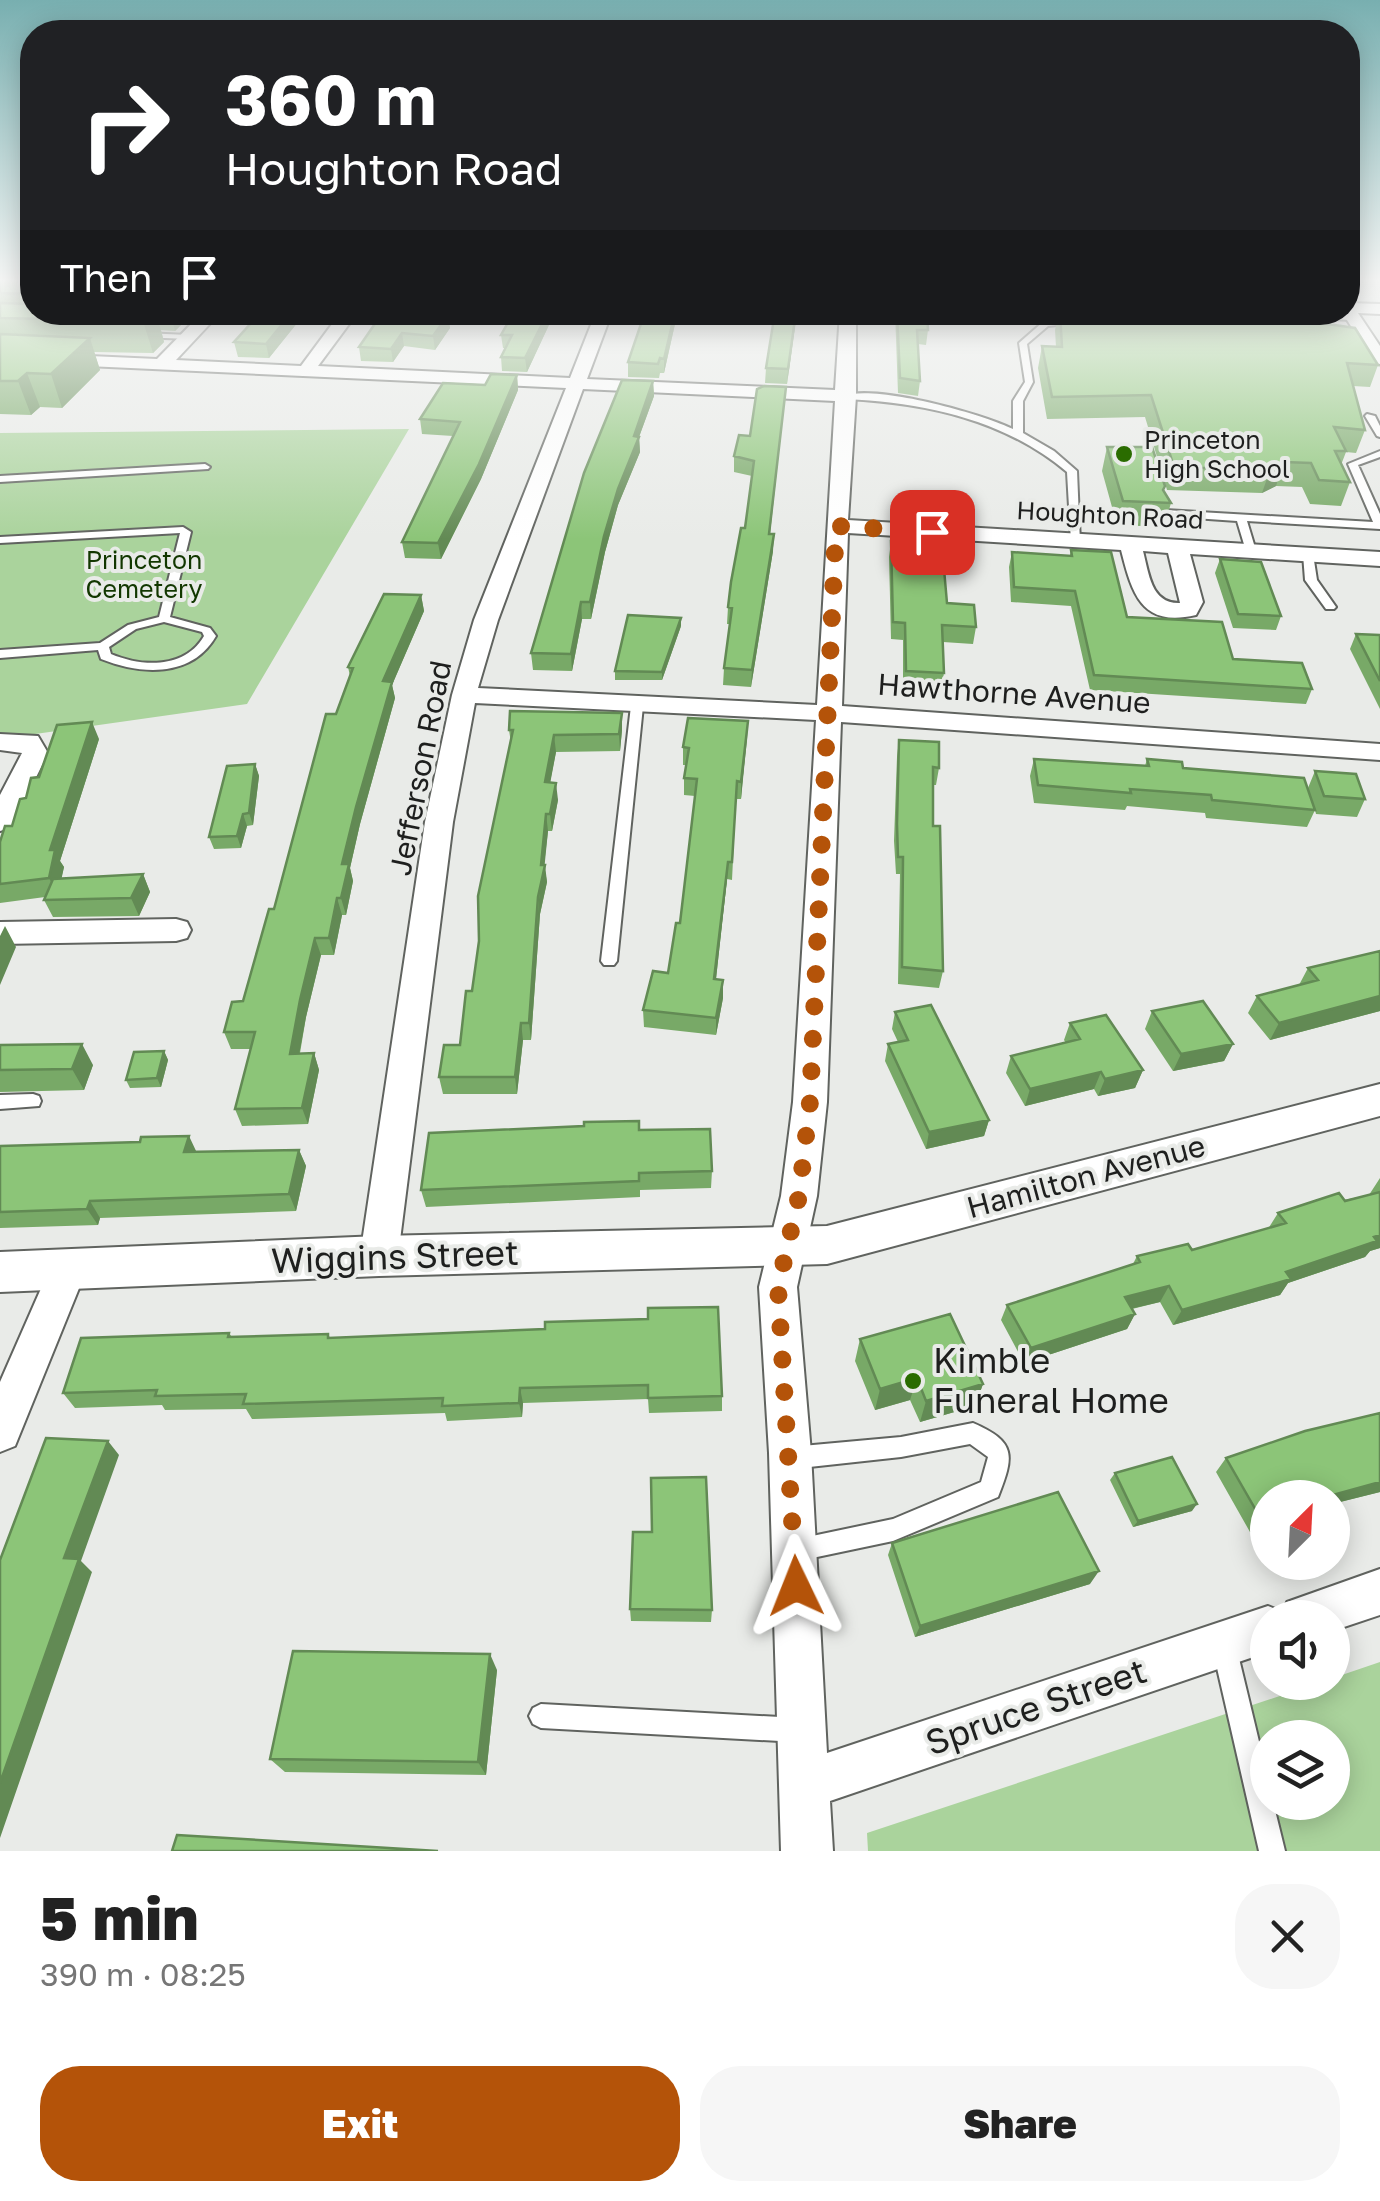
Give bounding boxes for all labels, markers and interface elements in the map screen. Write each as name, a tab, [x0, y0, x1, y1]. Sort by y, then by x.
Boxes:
text: 360 m	[225, 56, 436, 140]
icon: right	[60, 60, 190, 190]
text: Houghton Road	[225, 141, 563, 195]
icon: arrive	[172, 250, 227, 305]
text: Then	[60, 255, 152, 300]
place label: Princeton High School	[1144, 424, 1290, 484]
marker: Princeton High School	[1113, 443, 1135, 465]
pin	[890, 490, 975, 575]
street label: Houghton Road	[1016, 494, 1204, 535]
icon: arrive	[905, 505, 960, 560]
park label: Princeton Cemetery	[85, 544, 203, 604]
street label: Jefferson Road	[382, 657, 458, 878]
street label: Hawthorne Avenue	[876, 665, 1152, 721]
street label: Hamilton Avenue	[963, 1127, 1209, 1225]
street label: Wiggins Street	[270, 1231, 520, 1281]
place label: Kimble Funeral Home	[933, 1339, 1169, 1421]
marker: Kimble Funeral Home	[902, 1370, 924, 1392]
north arrow	[1250, 1480, 1350, 1580]
map controls	[1250, 1480, 1350, 1820]
position arrow	[744, 1534, 848, 1638]
button: sound	[1250, 1600, 1350, 1700]
street label: Spruce Street	[920, 1649, 1151, 1763]
button: layers	[1250, 1720, 1350, 1820]
text: 5 min	[40, 1881, 199, 1953]
button: close	[1235, 1884, 1340, 1989]
text: 390 m · 08:25	[40, 1955, 246, 1993]
button: Exit	[40, 2066, 680, 2181]
button: Share	[700, 2066, 1340, 2181]

